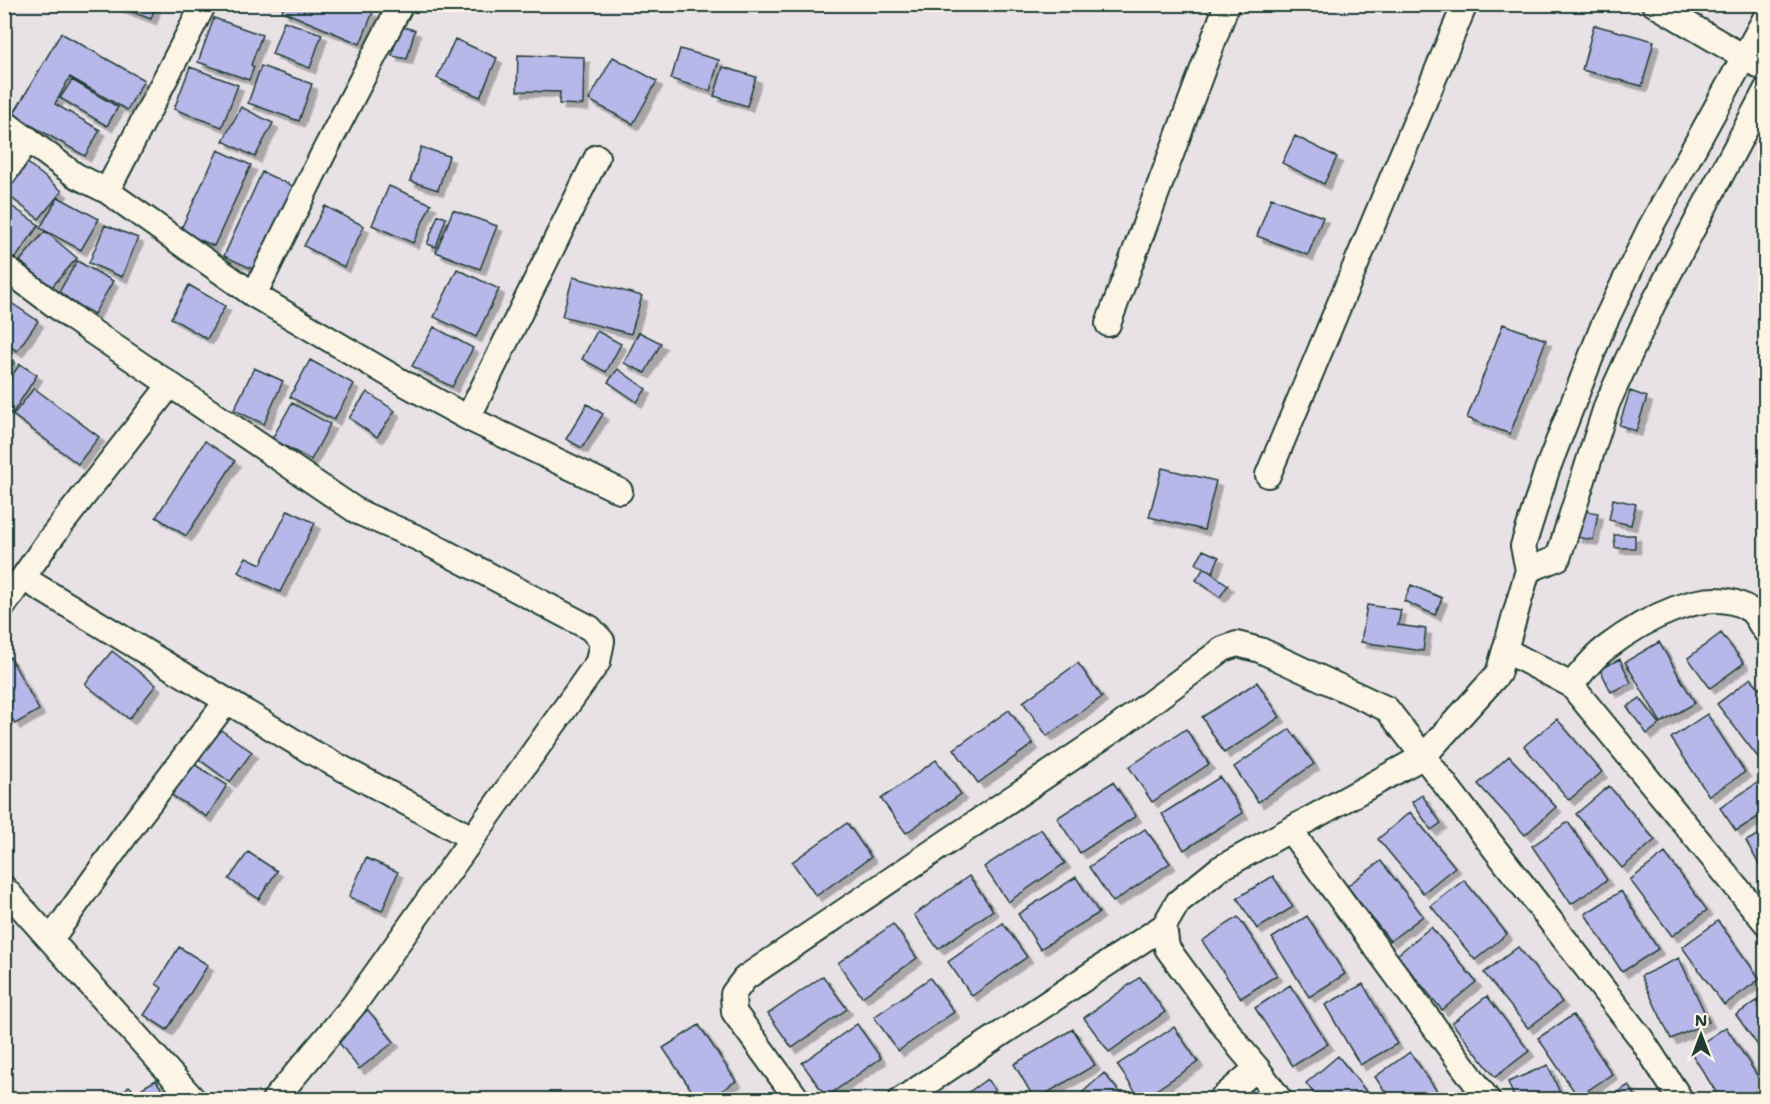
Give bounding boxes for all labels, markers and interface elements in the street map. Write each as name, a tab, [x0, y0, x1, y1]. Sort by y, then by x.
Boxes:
north arrow	[1671, 1005, 1731, 1065]
text: N	[1695, 1010, 1707, 1031]

